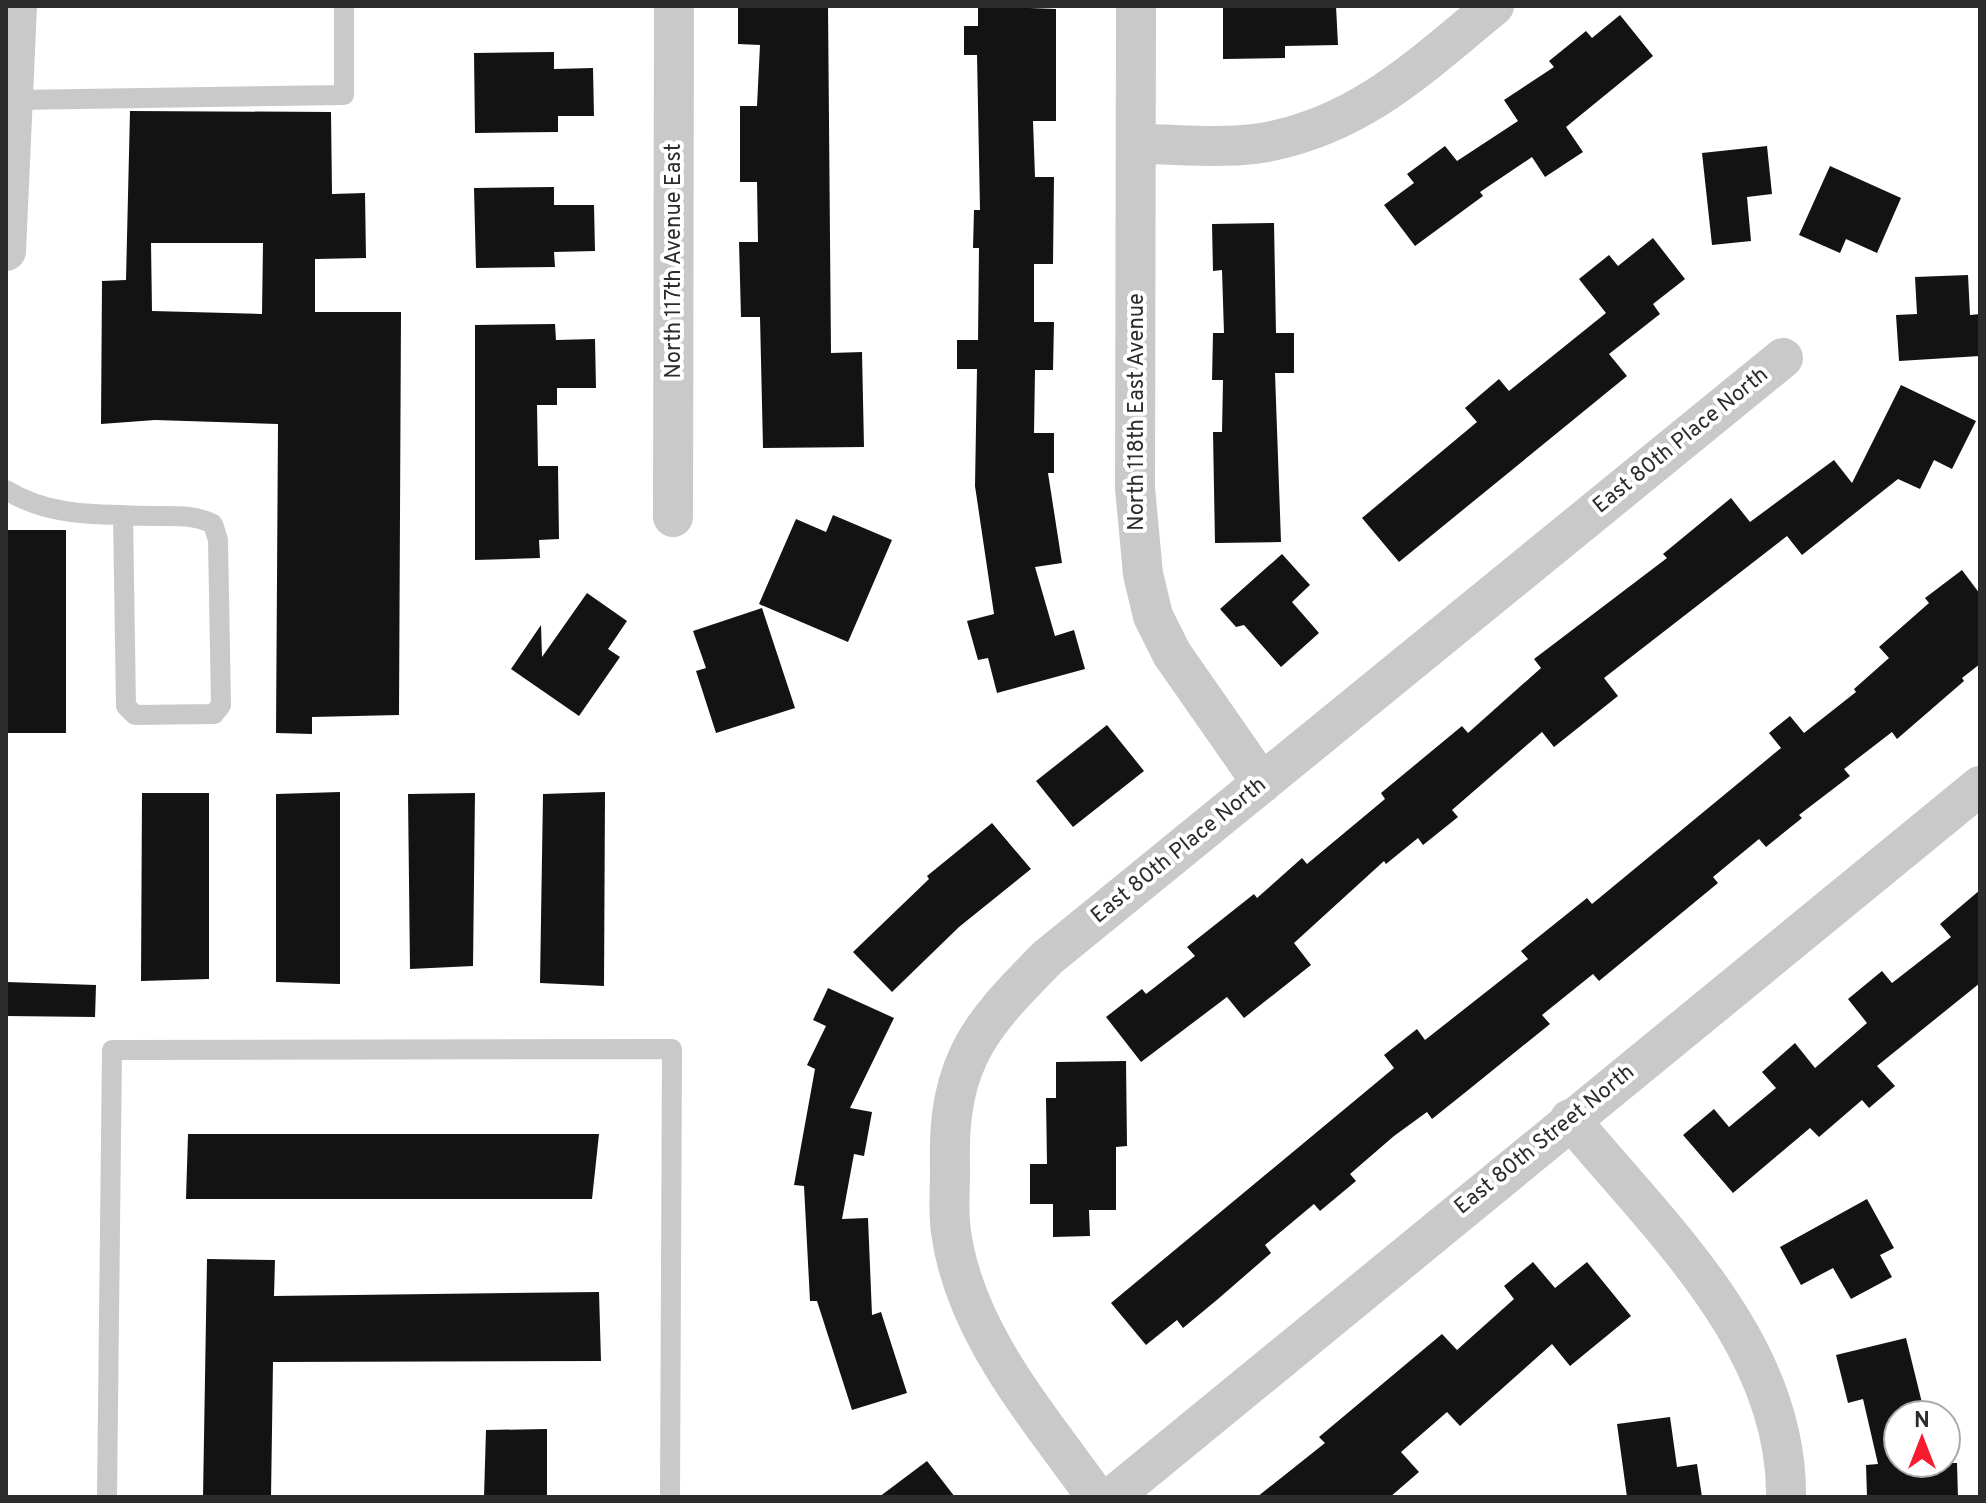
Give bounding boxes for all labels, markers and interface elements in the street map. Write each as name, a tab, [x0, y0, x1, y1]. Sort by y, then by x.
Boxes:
street label: North 117th Avenue East	[661, 143, 688, 379]
street label: North 118th East Avenue	[1124, 293, 1151, 531]
street label: East 80th Place North	[1588, 362, 1774, 520]
street label: East 80th Place North	[1086, 772, 1272, 930]
street label: East 80th Street North	[1450, 1059, 1640, 1221]
north arrow	[1882, 1399, 1962, 1479]
text: N	[1914, 1408, 1930, 1435]

